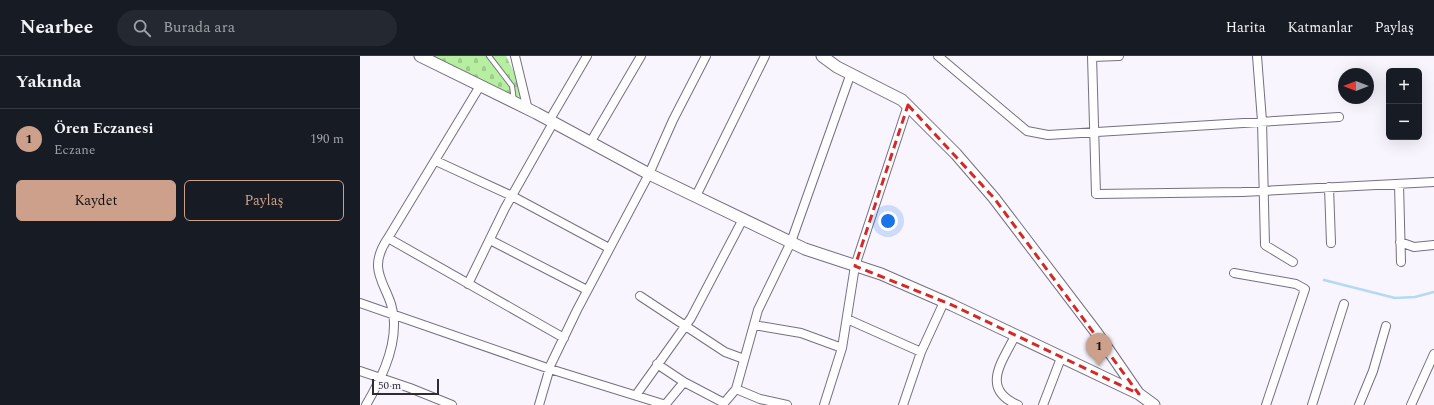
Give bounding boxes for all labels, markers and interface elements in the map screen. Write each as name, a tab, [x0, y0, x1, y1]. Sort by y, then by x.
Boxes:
search box	[117, 10, 397, 46]
text: Nearbee	[20, 13, 93, 42]
text: Burada ara	[163, 16, 235, 39]
icon: search	[131, 17, 153, 39]
text: Harita	[1226, 17, 1266, 38]
text: Katmanlar	[1288, 17, 1353, 38]
text: Paylaş	[1375, 17, 1414, 38]
north arrow	[1338, 68, 1374, 104]
map controls	[1386, 68, 1422, 140]
button: +	[1386, 68, 1422, 104]
text: Yakında	[16, 69, 81, 95]
button: −	[1386, 104, 1422, 140]
text: Ören Eczanesi	[54, 117, 154, 140]
text: 1	[25, 129, 33, 149]
text: 190 m	[310, 129, 344, 149]
text: Eczane	[54, 140, 95, 160]
button: Kaydet	[16, 180, 176, 221]
button: Paylaş	[184, 180, 344, 221]
your location	[878, 211, 898, 231]
pin: 1	[1086, 333, 1112, 366]
scale bar	[372, 377, 439, 396]
text: 50 m	[378, 377, 401, 394]

